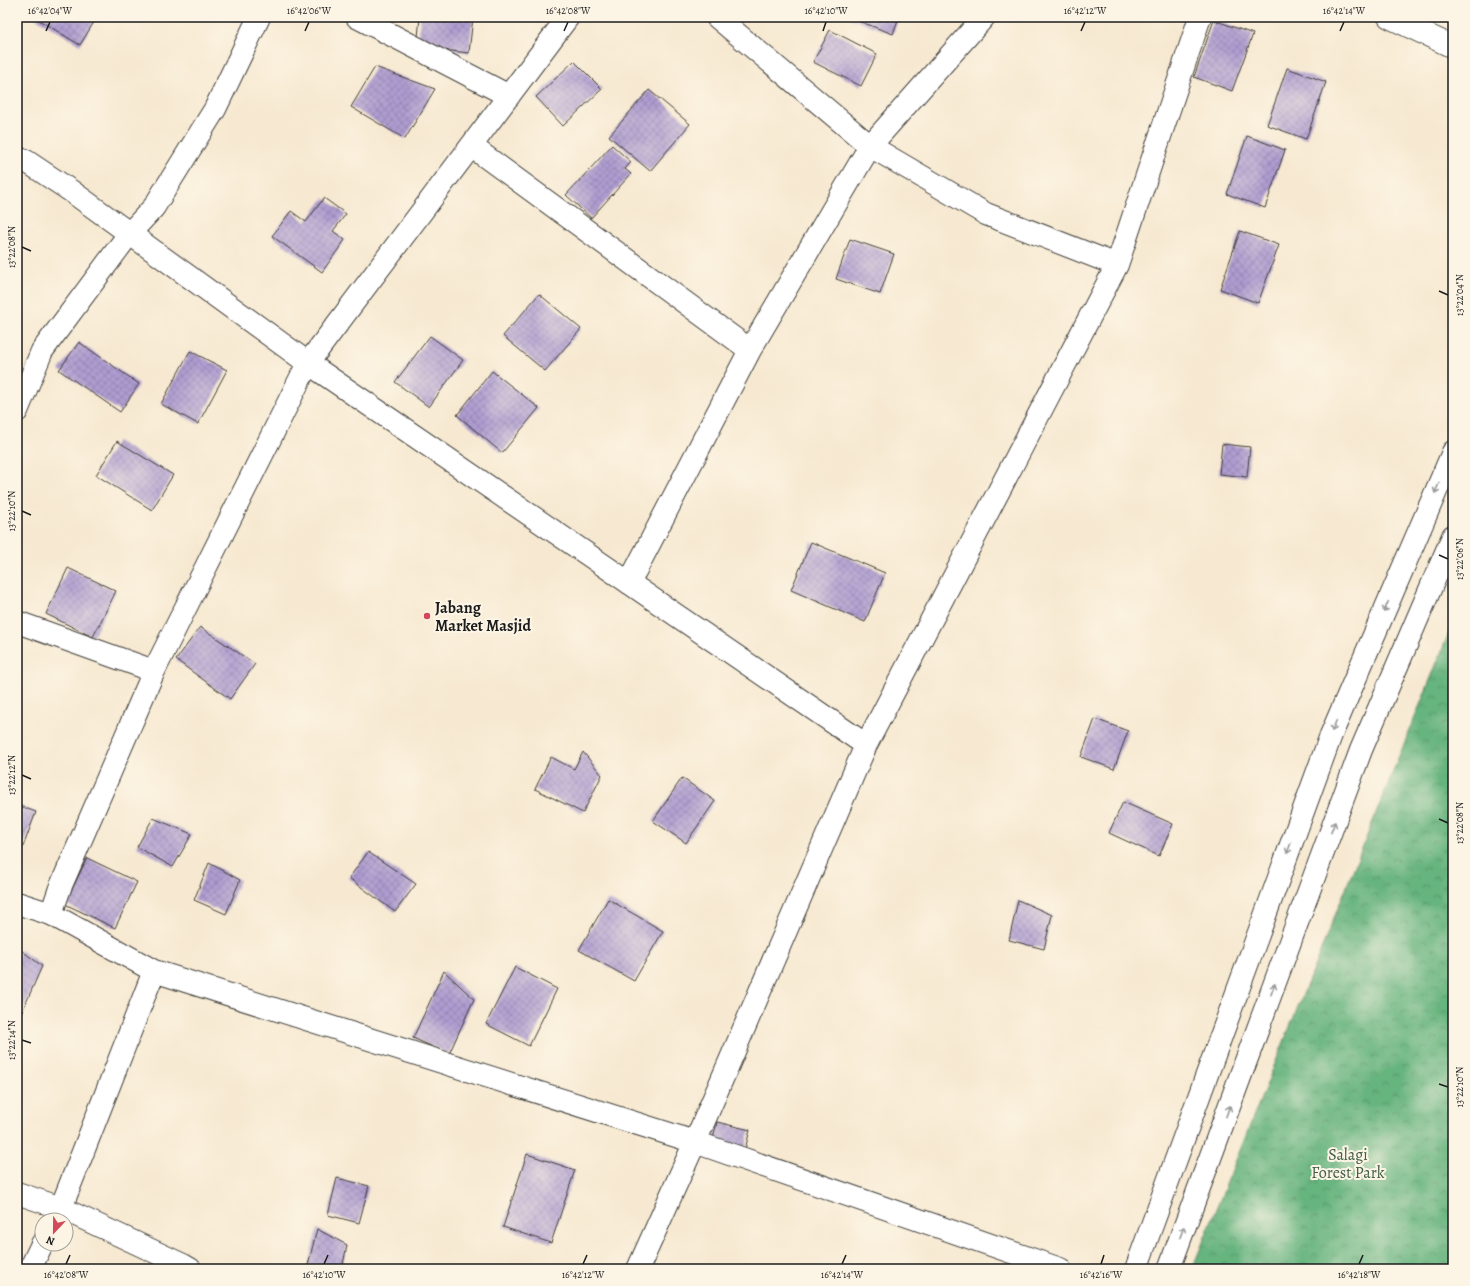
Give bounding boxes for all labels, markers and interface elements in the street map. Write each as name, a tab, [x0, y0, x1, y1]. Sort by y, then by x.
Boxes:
text: 16°42'04"W	[28, 4, 73, 17]
text: 16°42'06"W	[287, 4, 332, 17]
text: 16°42'08"W	[546, 4, 591, 17]
text: 16°42'10"W	[804, 4, 848, 17]
text: 16°42'12"W	[1064, 4, 1107, 17]
text: 16°42'14"W	[1323, 4, 1366, 17]
text: 13°22'08"N	[5, 226, 18, 268]
text: 13°22'04"N	[1453, 274, 1466, 316]
one-way arrow	[1433, 481, 1441, 493]
text: 13°22'10"N	[5, 491, 18, 531]
text: 13°22'06"N	[1453, 538, 1466, 580]
place label: Jabang Market Masjid	[435, 597, 532, 637]
one-way arrow	[1382, 601, 1389, 613]
marker: Jabang Market Masjid	[422, 611, 432, 621]
one-way arrow	[1330, 720, 1337, 732]
text: 13°22'12"N	[5, 755, 18, 795]
text: 13°22'08"N	[1453, 802, 1466, 844]
one-way arrow	[1329, 822, 1337, 834]
one-way arrow	[1285, 842, 1292, 855]
one-way arrow	[1269, 983, 1277, 995]
text: 13°22'14"N	[5, 1020, 18, 1060]
text: 13°22'10"N	[1453, 1067, 1466, 1107]
one-way arrow	[1224, 1105, 1232, 1117]
park label: Salagi Forest Park	[1311, 1144, 1385, 1184]
north arrow	[34, 1212, 74, 1252]
one-way arrow	[1179, 1227, 1187, 1239]
text: N	[44, 1232, 57, 1249]
text: 16°42'08"W	[44, 1268, 89, 1281]
text: 16°42'10"W	[302, 1268, 346, 1281]
text: 16°42'12"W	[562, 1268, 605, 1281]
text: 16°42'14"W	[821, 1268, 864, 1281]
text: 16°42'16"W	[1080, 1268, 1123, 1281]
text: 16°42'18"W	[1338, 1268, 1381, 1281]

